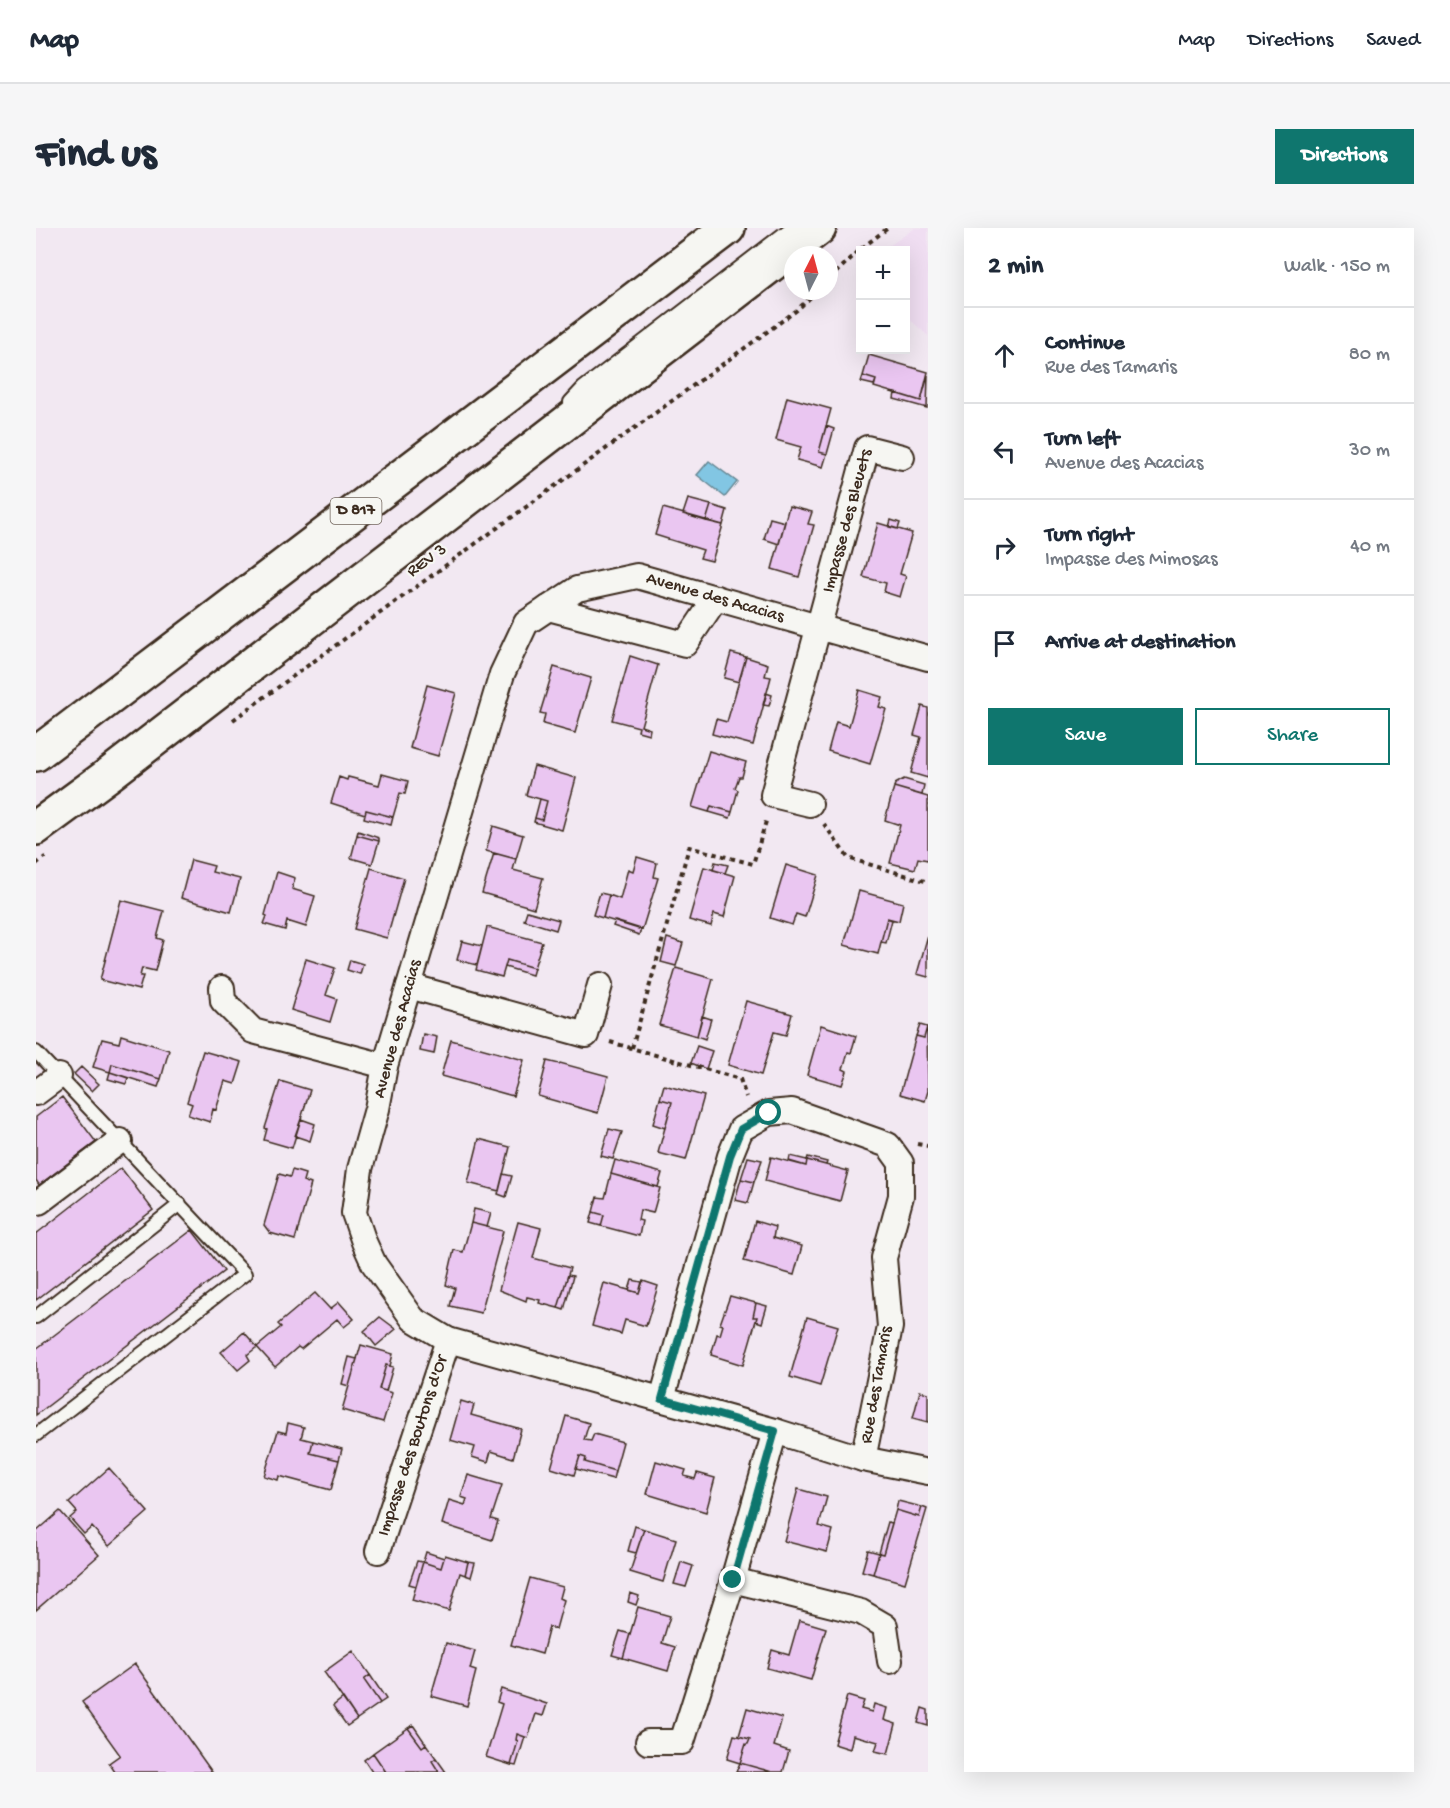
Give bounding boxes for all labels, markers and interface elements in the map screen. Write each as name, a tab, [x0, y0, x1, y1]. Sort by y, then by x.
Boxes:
text: Map	[30, 25, 79, 58]
text: Map	[1178, 29, 1215, 54]
text: Directions	[1248, 29, 1333, 54]
text: Saved	[1366, 29, 1420, 54]
button: Directions	[1275, 129, 1414, 184]
text: Find us	[36, 132, 156, 181]
north arrow	[784, 246, 838, 300]
map controls	[856, 246, 910, 354]
button: +	[856, 246, 910, 300]
text: 2 min	[988, 252, 1043, 283]
text: Walk · 150 m	[1284, 256, 1390, 279]
button: −	[856, 300, 910, 354]
text: Continue	[1045, 331, 1125, 357]
icon: ahead	[988, 339, 1021, 372]
text: 80 m	[1349, 344, 1390, 367]
text: Rue des Tamaris	[1045, 357, 1177, 380]
text: Turn left	[1045, 427, 1119, 453]
icon: left	[988, 435, 1021, 468]
text: 30 m	[1349, 440, 1390, 463]
street label: Impasse des Bleuets	[818, 446, 877, 595]
text: Avenue des Acacias	[1045, 453, 1203, 476]
road number: D 817	[330, 498, 382, 524]
text: Turn right	[1045, 523, 1133, 549]
icon: right	[988, 531, 1021, 564]
text: 40 m	[1350, 536, 1390, 559]
street label: REV 3	[403, 539, 451, 583]
text: Impasse des Mimosas	[1045, 549, 1218, 572]
street label: Avenue des Acacias	[644, 568, 788, 628]
icon: arrive	[988, 627, 1021, 660]
text: Arrive at destination	[1045, 630, 1235, 656]
button: Save	[988, 708, 1183, 765]
button: Share	[1195, 708, 1390, 765]
street label: Avenue des Acacias	[369, 956, 427, 1101]
route start	[755, 1099, 781, 1125]
street label: Rue des Tamaris	[856, 1323, 898, 1445]
street label: Impasse des Boutons d'Or	[373, 1351, 453, 1539]
route end	[719, 1566, 745, 1592]

